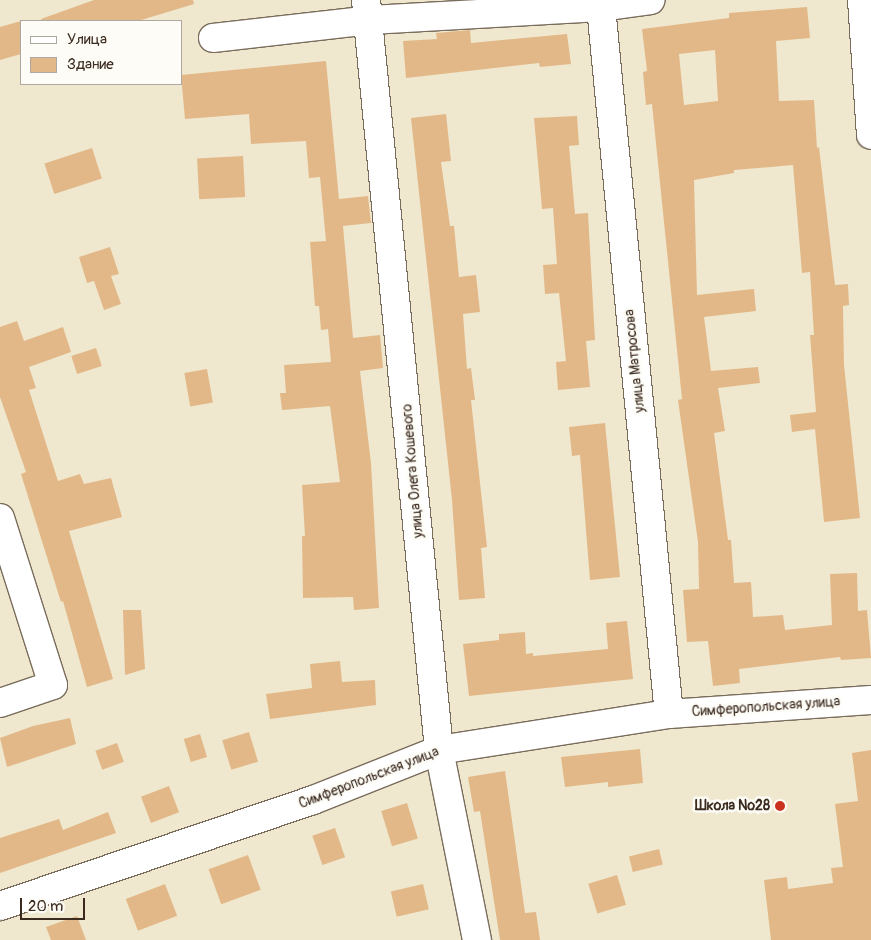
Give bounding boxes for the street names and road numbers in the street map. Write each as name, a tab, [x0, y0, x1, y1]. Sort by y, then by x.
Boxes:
street label: улица Матросова	[621, 309, 649, 413]
street label: улица Олега Кошевого	[399, 403, 427, 539]
street label: Симферопольская улица	[691, 693, 841, 721]
street label: Симферопольская улица	[297, 743, 441, 813]

